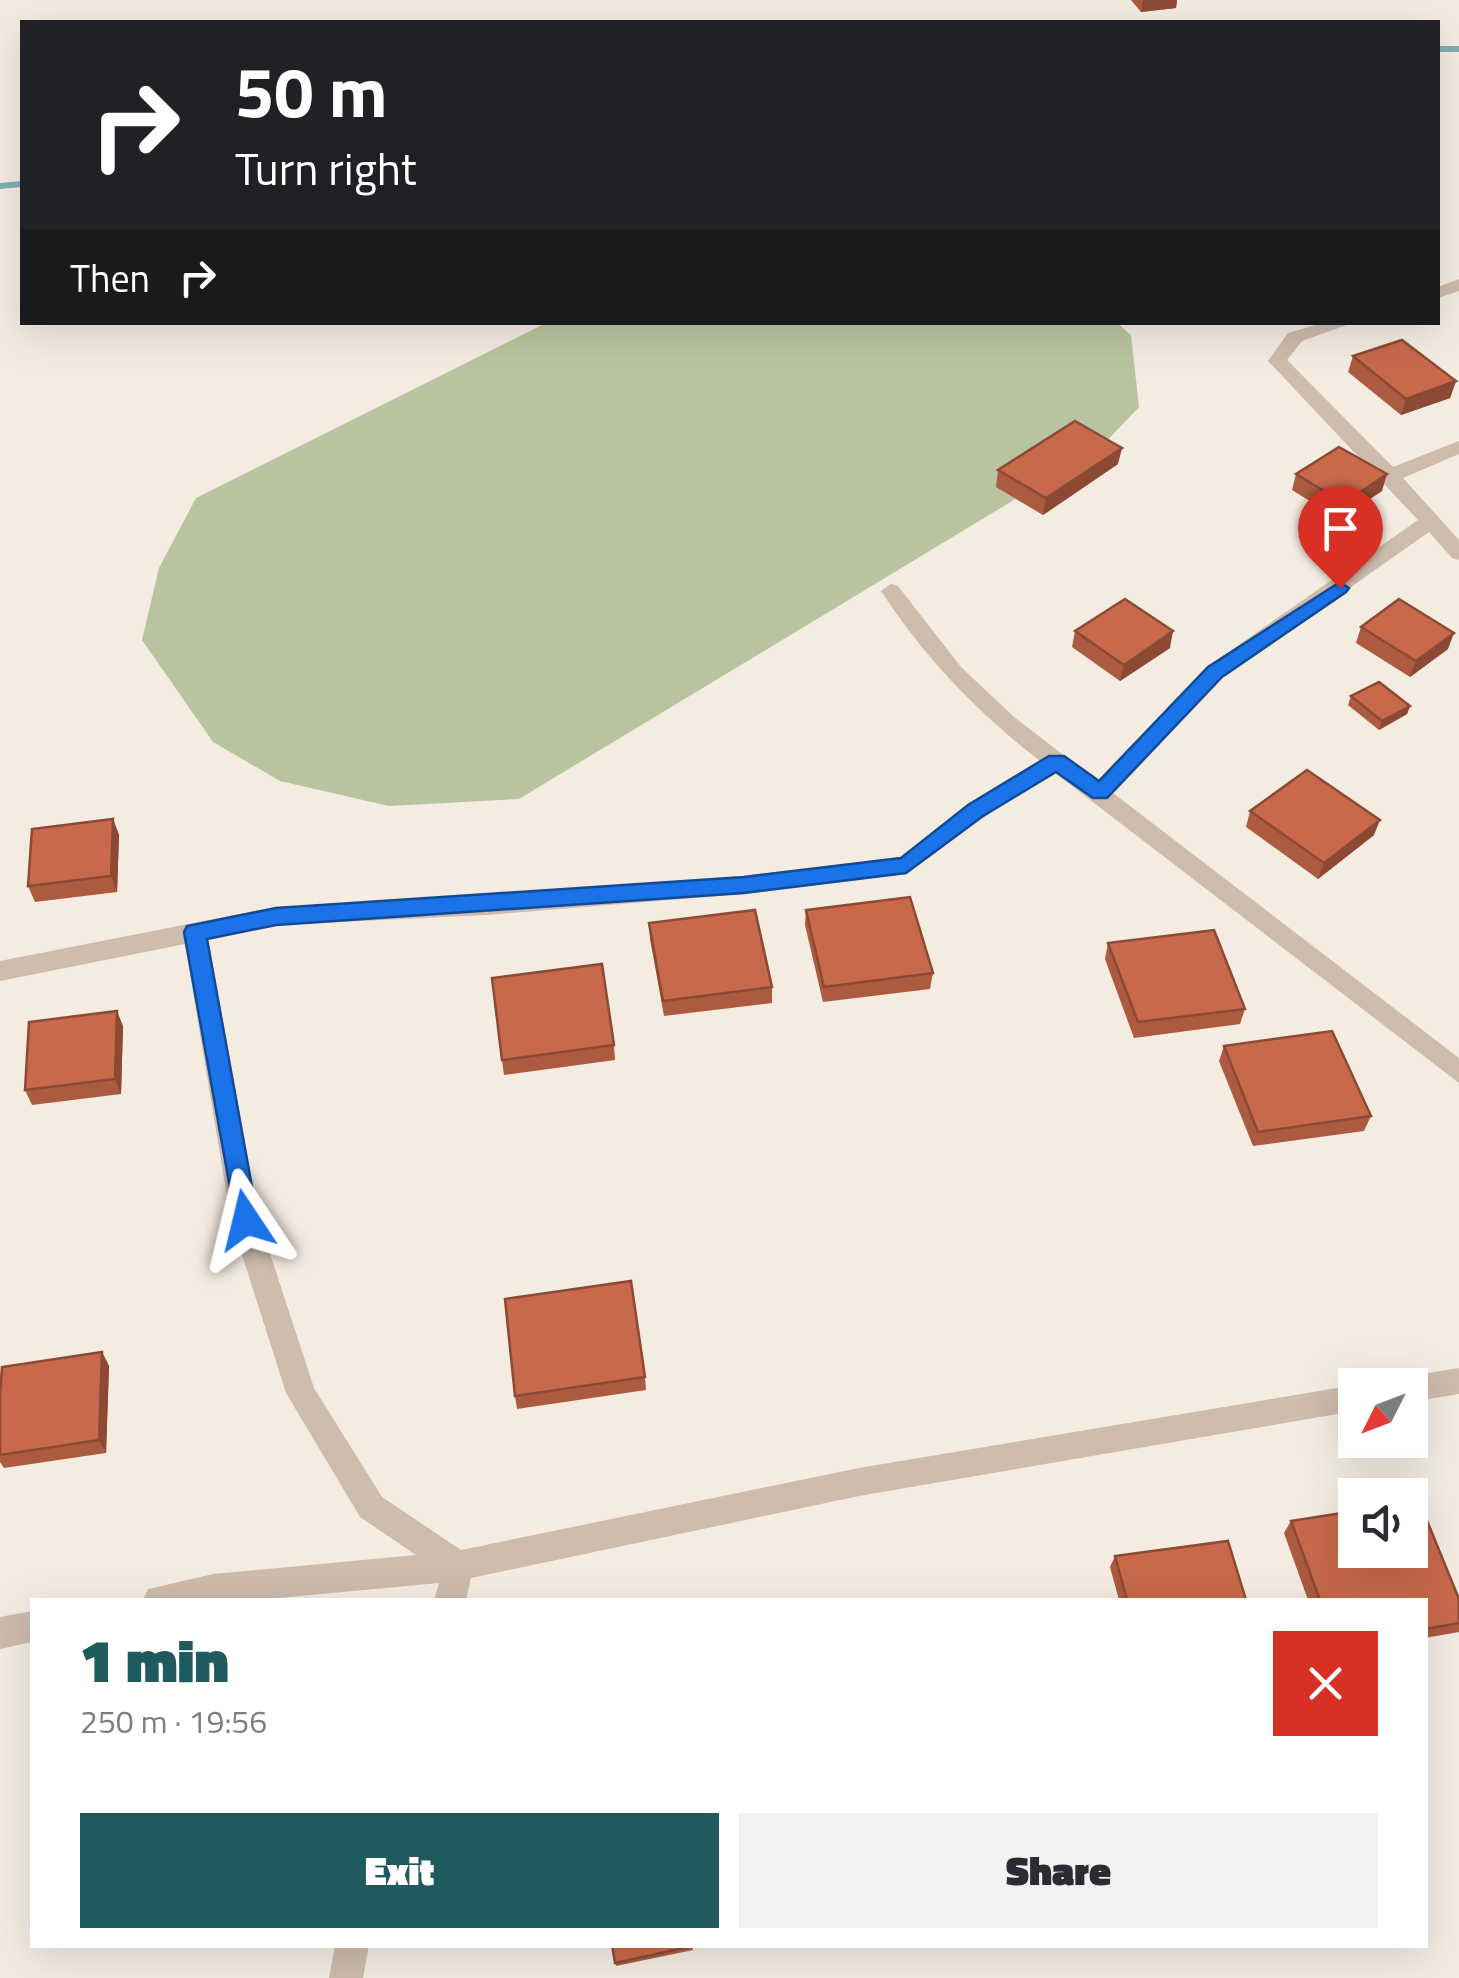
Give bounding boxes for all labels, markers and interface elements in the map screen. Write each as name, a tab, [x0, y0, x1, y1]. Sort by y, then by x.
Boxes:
text: 50 m	[235, 38, 388, 144]
icon: right	[70, 60, 200, 190]
text: Turn right	[235, 134, 417, 202]
text: Then	[70, 249, 150, 307]
icon: right	[170, 250, 225, 305]
pin	[1298, 486, 1383, 589]
icon: arrive	[1313, 501, 1368, 556]
position arrow	[194, 1168, 298, 1272]
north arrow	[1338, 1368, 1428, 1458]
map controls	[1338, 1368, 1428, 1568]
button: sound	[1338, 1478, 1428, 1568]
text: 1 min	[80, 1614, 229, 1705]
button: close	[1273, 1631, 1378, 1736]
text: 250 m · 19:56	[80, 1697, 267, 1745]
button: Exit	[80, 1813, 719, 1928]
button: Share	[739, 1813, 1378, 1928]

